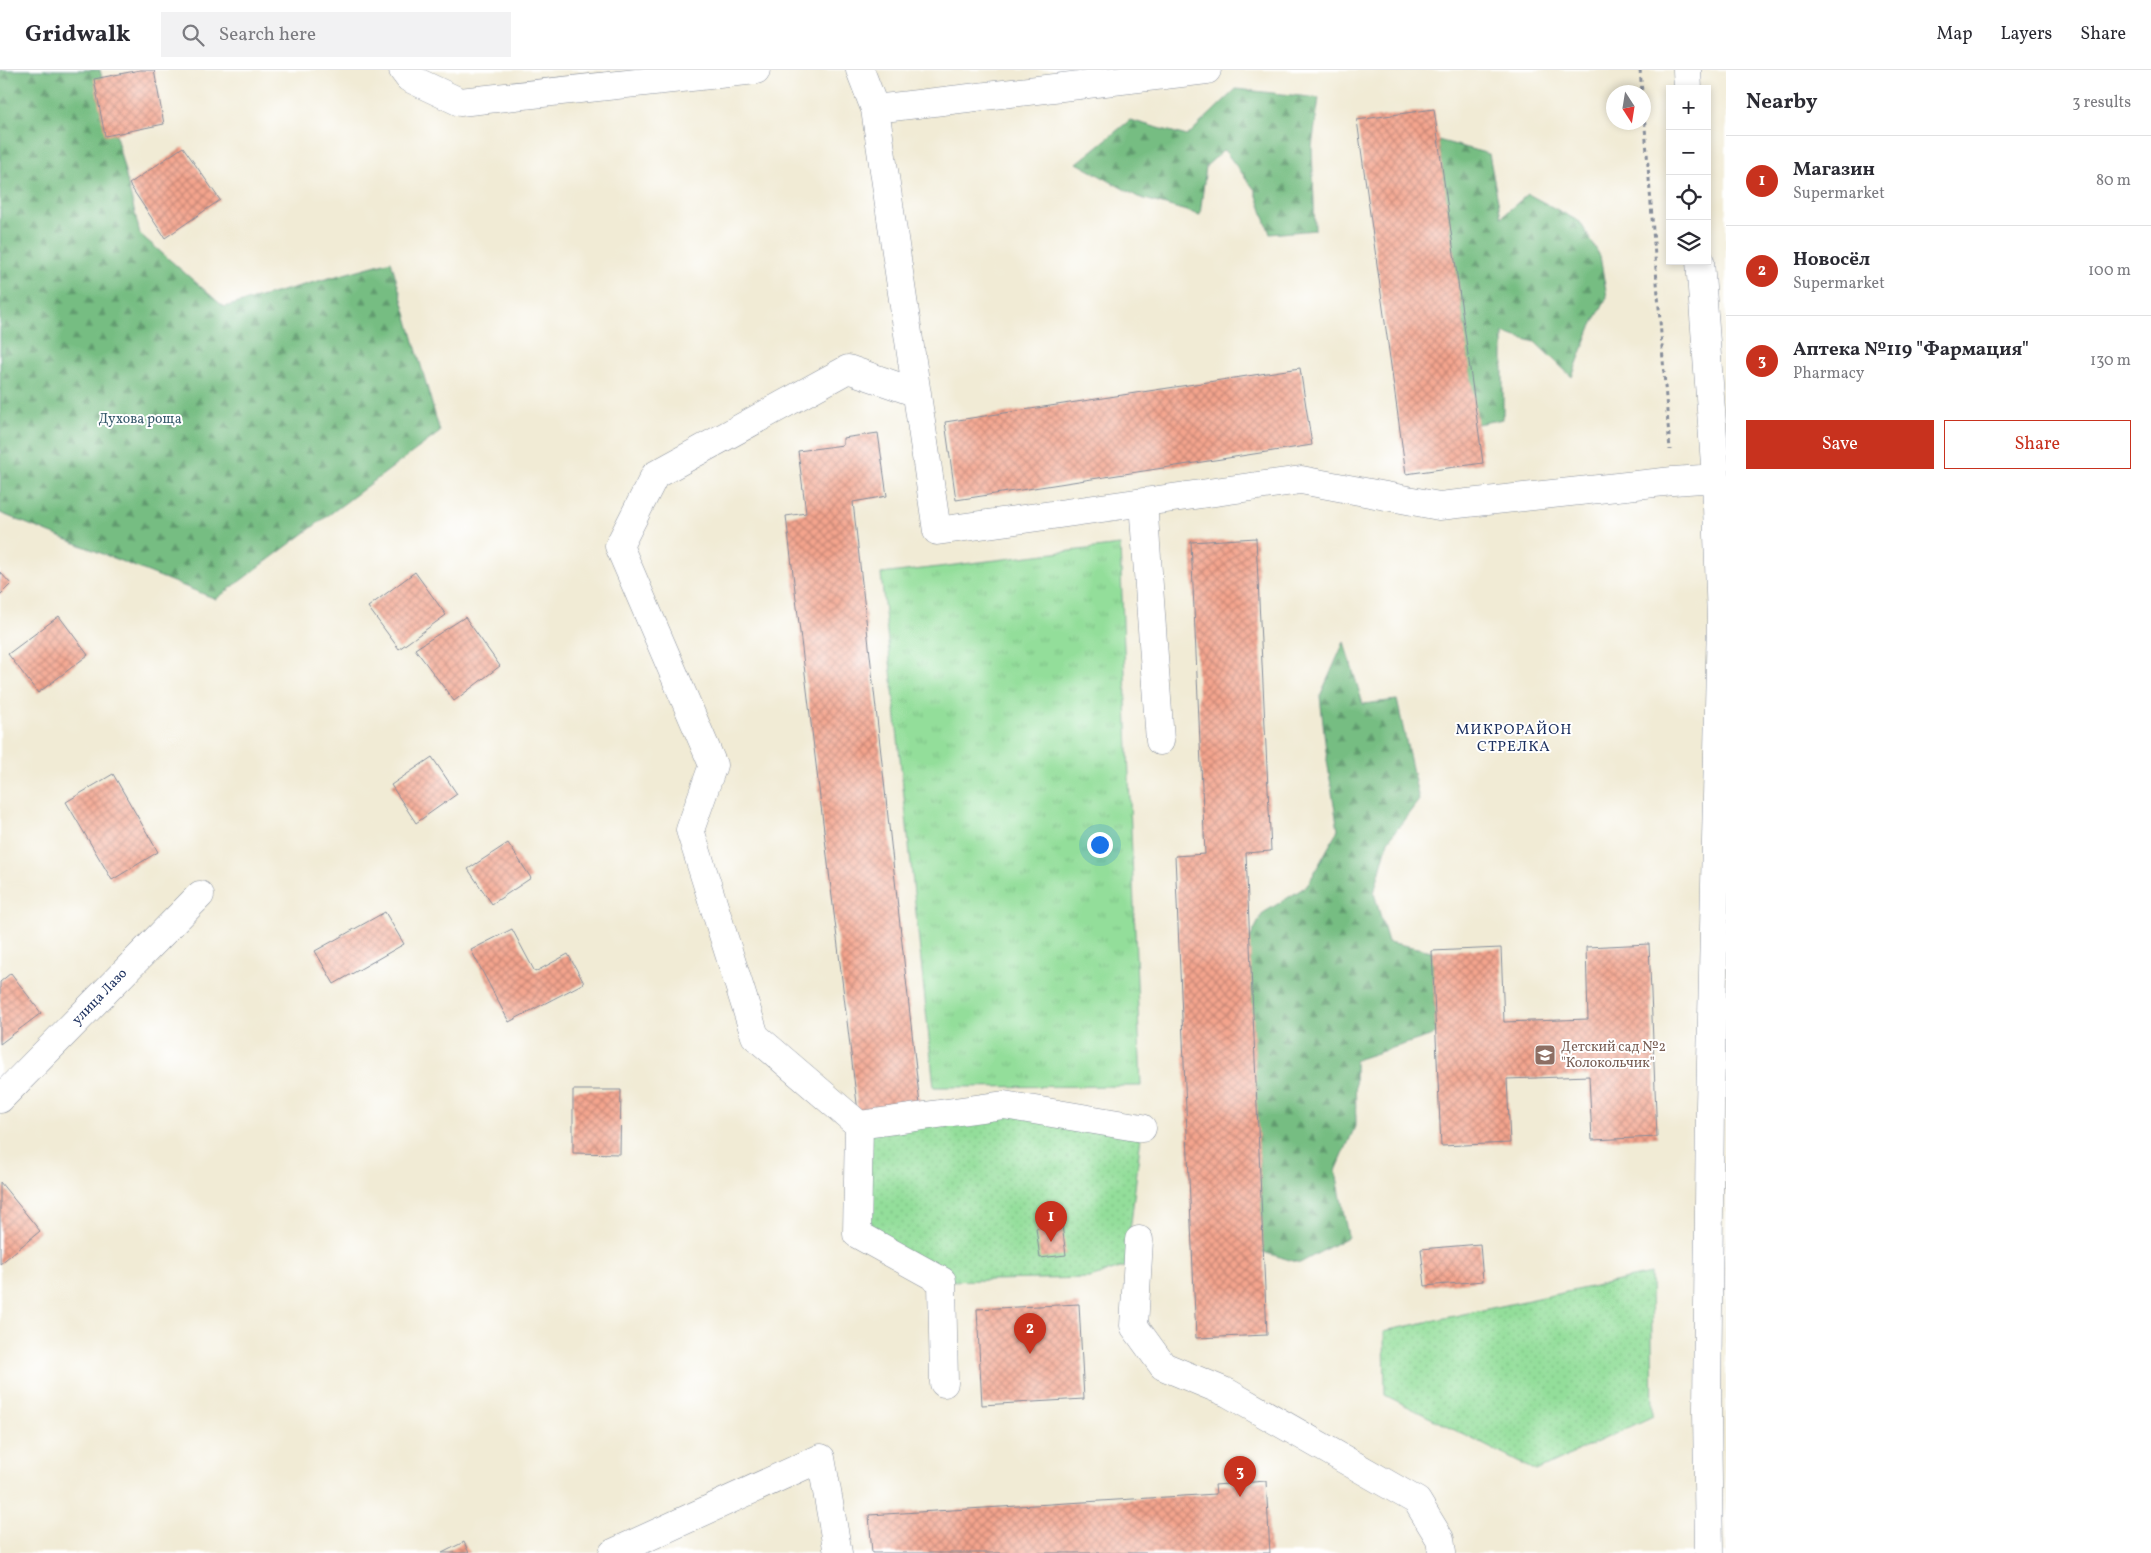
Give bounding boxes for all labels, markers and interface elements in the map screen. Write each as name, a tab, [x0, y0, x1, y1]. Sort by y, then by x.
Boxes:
search box	[161, 12, 511, 57]
text: Gridwalk	[25, 18, 131, 52]
icon: search	[179, 21, 207, 49]
text: Search here	[219, 22, 316, 48]
text: Map	[1936, 22, 1972, 47]
text: Layers	[2000, 22, 2052, 47]
text: Share	[2080, 22, 2126, 47]
north arrow	[1606, 85, 1651, 130]
map controls	[1666, 85, 1711, 265]
button: +	[1666, 85, 1711, 130]
text: Nearby	[1746, 88, 1817, 117]
text: 3 results	[2072, 92, 2131, 114]
button: −	[1666, 130, 1711, 175]
text: Магазин	[1793, 157, 1875, 183]
text: 1	[1759, 170, 1765, 192]
text: 80 m	[2096, 170, 2131, 192]
button: locate	[1666, 175, 1711, 220]
text: Supermarket	[1793, 183, 1885, 205]
button: layers	[1666, 220, 1711, 265]
text: Новосёл	[1793, 247, 1870, 273]
text: 2	[1758, 260, 1766, 282]
text: 100 m	[2088, 260, 2131, 282]
text: Supermarket	[1793, 273, 1885, 295]
text: Аптека №119 "Фармация"	[1793, 337, 2029, 363]
text: 3	[1758, 350, 1766, 372]
text: 130 m	[2090, 350, 2131, 372]
text: Pharmacy	[1793, 363, 1864, 385]
park label: Духова роща	[98, 410, 182, 429]
button: Save	[1746, 420, 1934, 469]
button: Share	[1944, 420, 2131, 469]
district label: МИКРОРАЙОН СТРЕЛКА	[1455, 720, 1573, 758]
your location	[1087, 832, 1113, 858]
street label: улица Лазо	[68, 965, 132, 1029]
place label: Детский сад №2 "Колокольчик"	[1561, 1038, 1666, 1073]
school or university icon: Детский сад №2 "Колокольчик"	[1533, 1043, 1557, 1067]
pin: 1	[1035, 1201, 1067, 1242]
pin: 2	[1014, 1313, 1046, 1354]
pin: 3	[1224, 1456, 1256, 1497]

